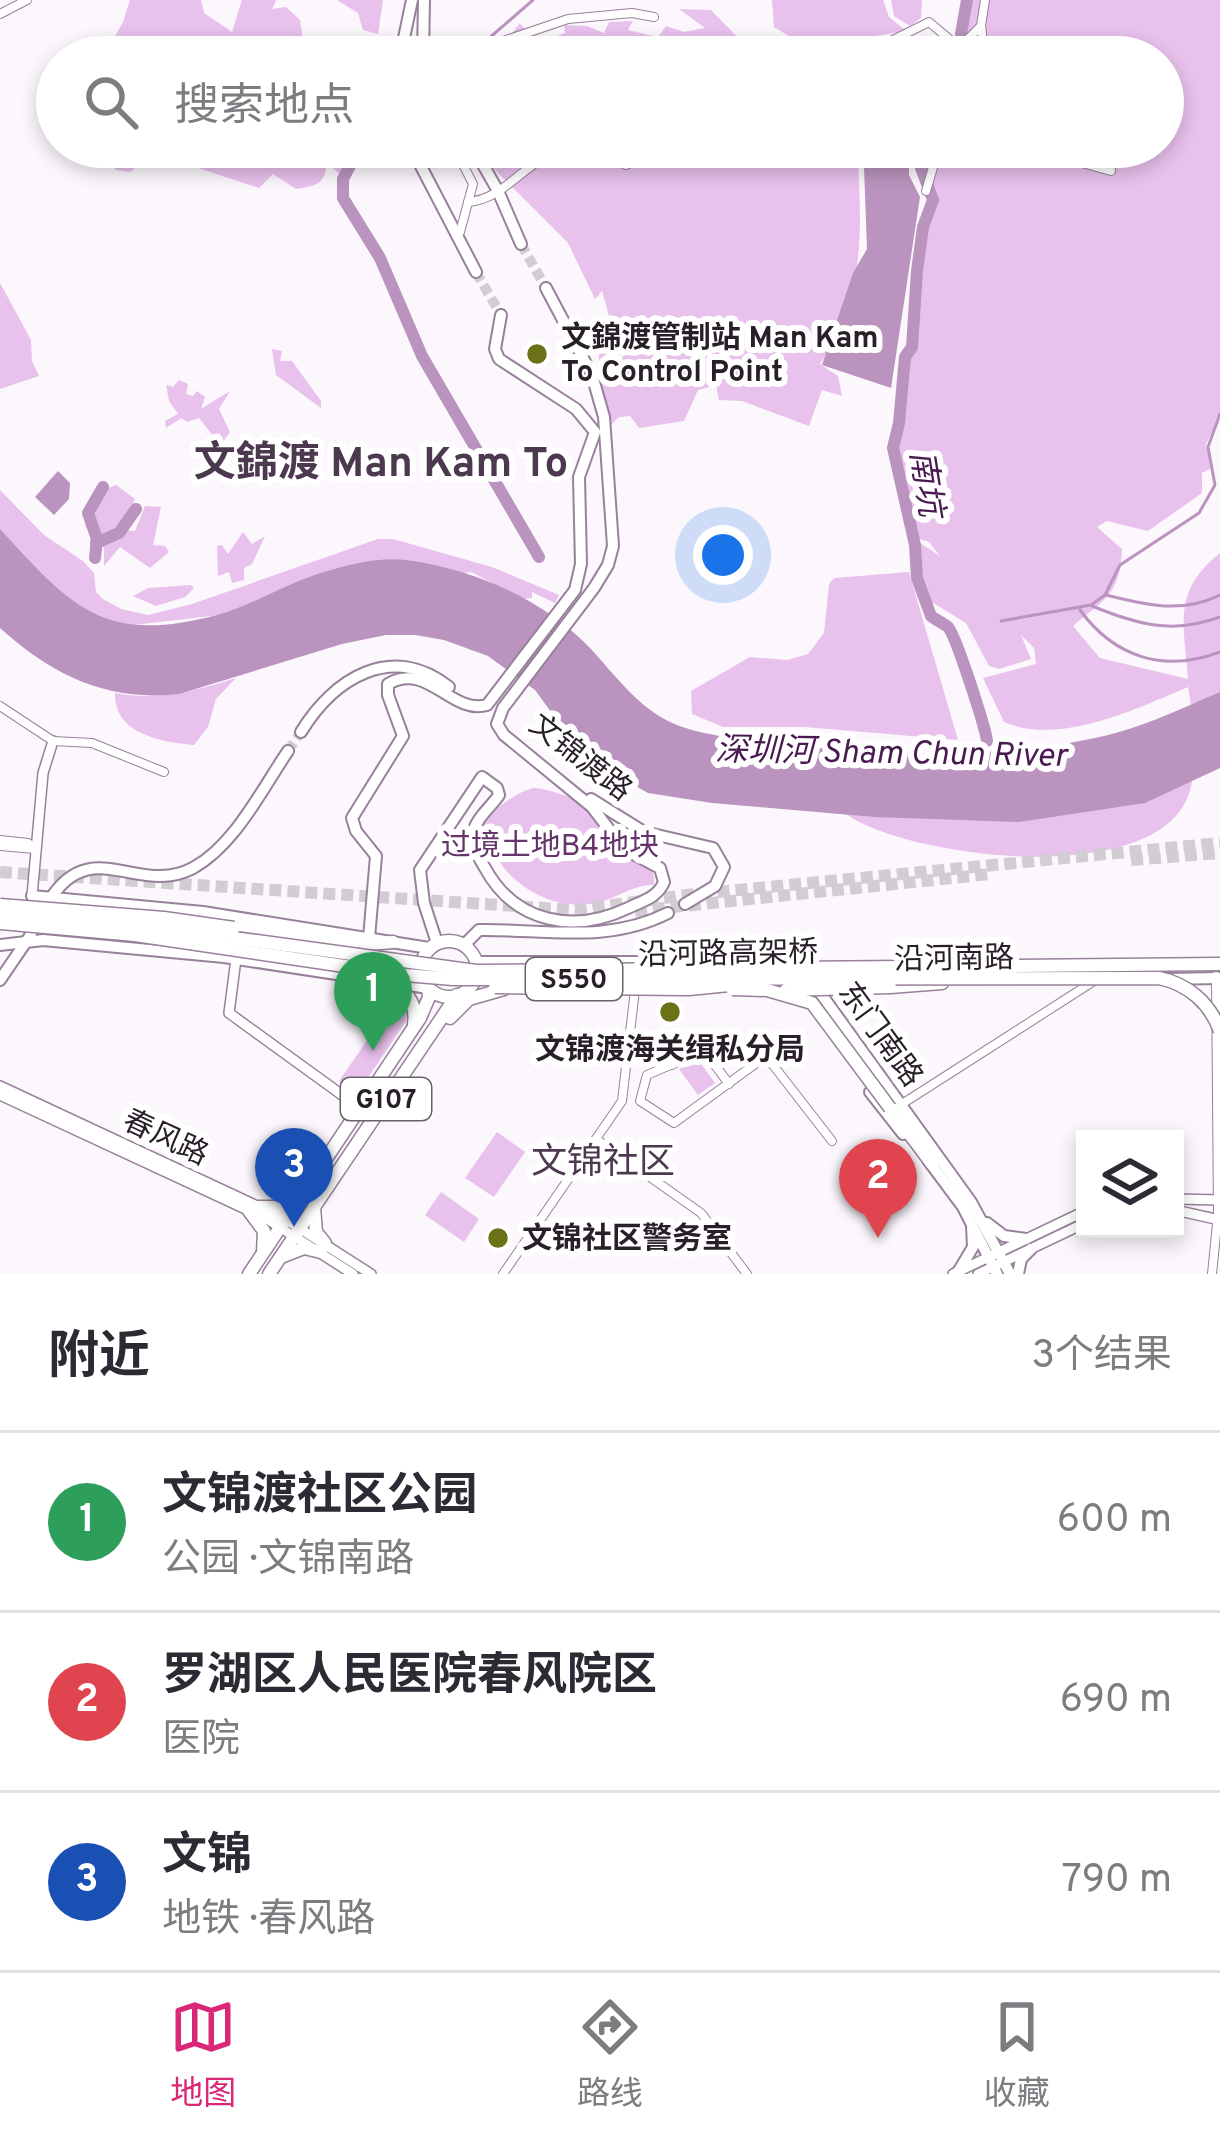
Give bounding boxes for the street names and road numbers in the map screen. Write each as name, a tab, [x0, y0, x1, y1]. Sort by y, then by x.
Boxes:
street label: 文锦渡路	[521, 707, 638, 810]
street label: 沿河路高架桥	[638, 935, 818, 976]
street label: 沿河南路	[894, 941, 1014, 980]
road number: S550	[526, 958, 622, 1000]
street label: 东门南路	[829, 976, 929, 1095]
road number: G107	[341, 1078, 431, 1120]
street label: 春风路	[116, 1103, 214, 1175]

